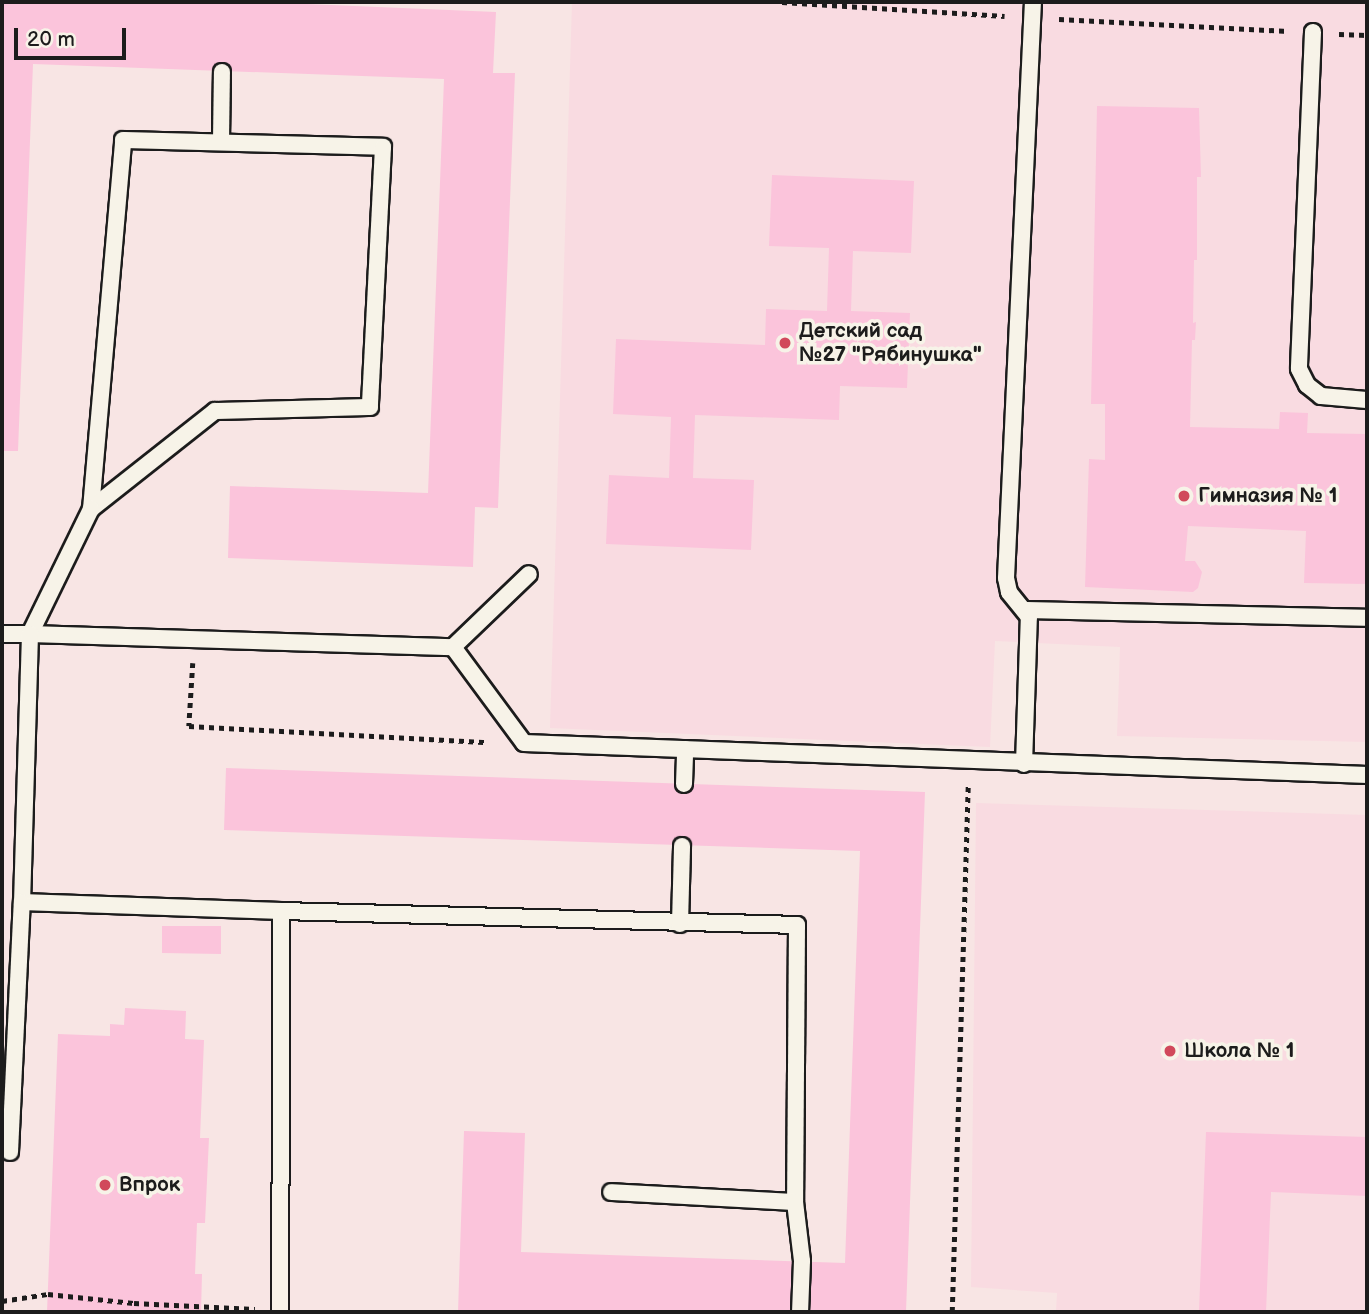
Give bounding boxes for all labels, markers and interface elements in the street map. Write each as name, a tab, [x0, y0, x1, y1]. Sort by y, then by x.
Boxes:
scale bar	[18, 14, 130, 58]
text: 20 m	[27, 27, 75, 52]
place label: Детский сад №27 "Рябинушка"	[799, 318, 982, 368]
marker: Детский сад №27 "Рябинушка"	[777, 335, 793, 351]
place label: Гимназия № 1	[1198, 483, 1337, 509]
marker: Гимназия № 1	[1176, 488, 1192, 504]
place label: Школа № 1	[1184, 1038, 1295, 1064]
marker: Школа № 1	[1162, 1043, 1178, 1059]
place label: Впрок	[119, 1172, 180, 1198]
marker: Впрок	[97, 1177, 113, 1193]

